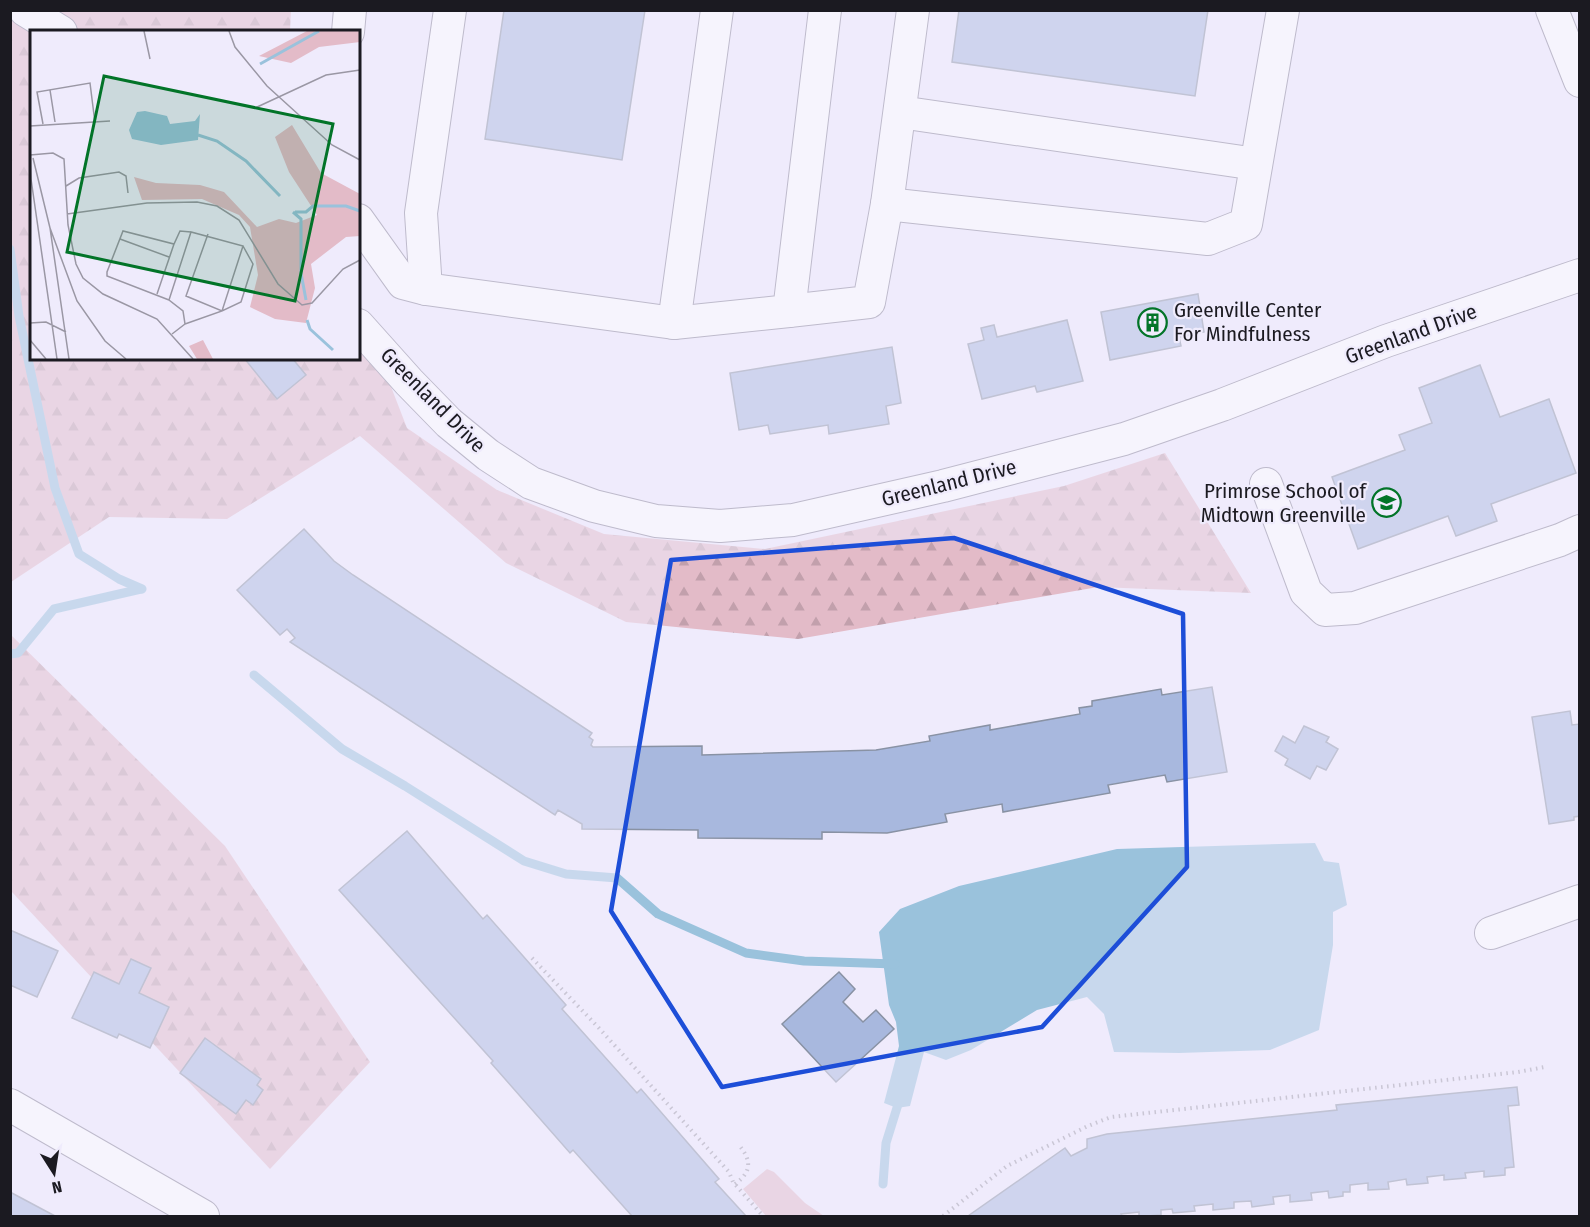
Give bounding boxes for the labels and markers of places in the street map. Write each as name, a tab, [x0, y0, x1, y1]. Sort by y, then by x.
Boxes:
place label: Greenville Center For Mindfulness	[1174, 297, 1322, 347]
building icon: Greenville Center For Mindfulness	[1137, 306, 1169, 338]
place label: Primrose School of Midtown Greenville	[1201, 478, 1368, 528]
school or university icon: Primrose School of Midtown Greenville	[1371, 487, 1403, 519]

